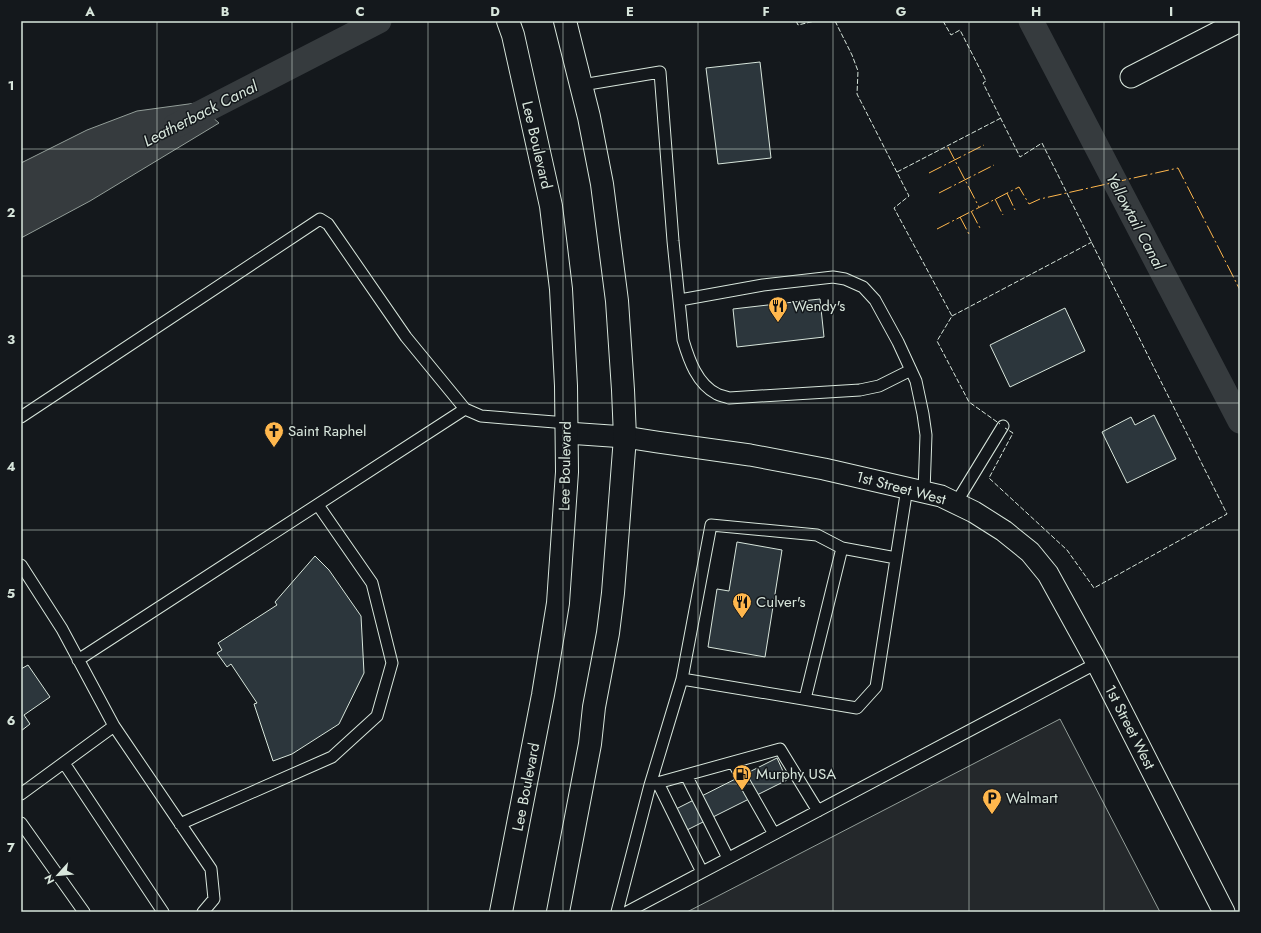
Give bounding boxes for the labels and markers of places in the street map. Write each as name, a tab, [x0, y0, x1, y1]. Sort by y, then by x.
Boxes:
restaurant icon: Wendy's	[767, 295, 789, 323]
place label: Wendy's	[792, 295, 845, 317]
church icon: Saint Raphel	[263, 420, 285, 448]
place label: Saint Raphel	[288, 420, 367, 442]
restaurant icon: Culver's	[731, 591, 753, 619]
place label: Culver's	[756, 591, 806, 613]
fuel station icon: Murphy USA	[731, 763, 753, 791]
place label: Murphy USA	[756, 763, 836, 785]
parking icon: Walmart	[981, 787, 1003, 815]
place label: Walmart	[1006, 787, 1058, 809]

